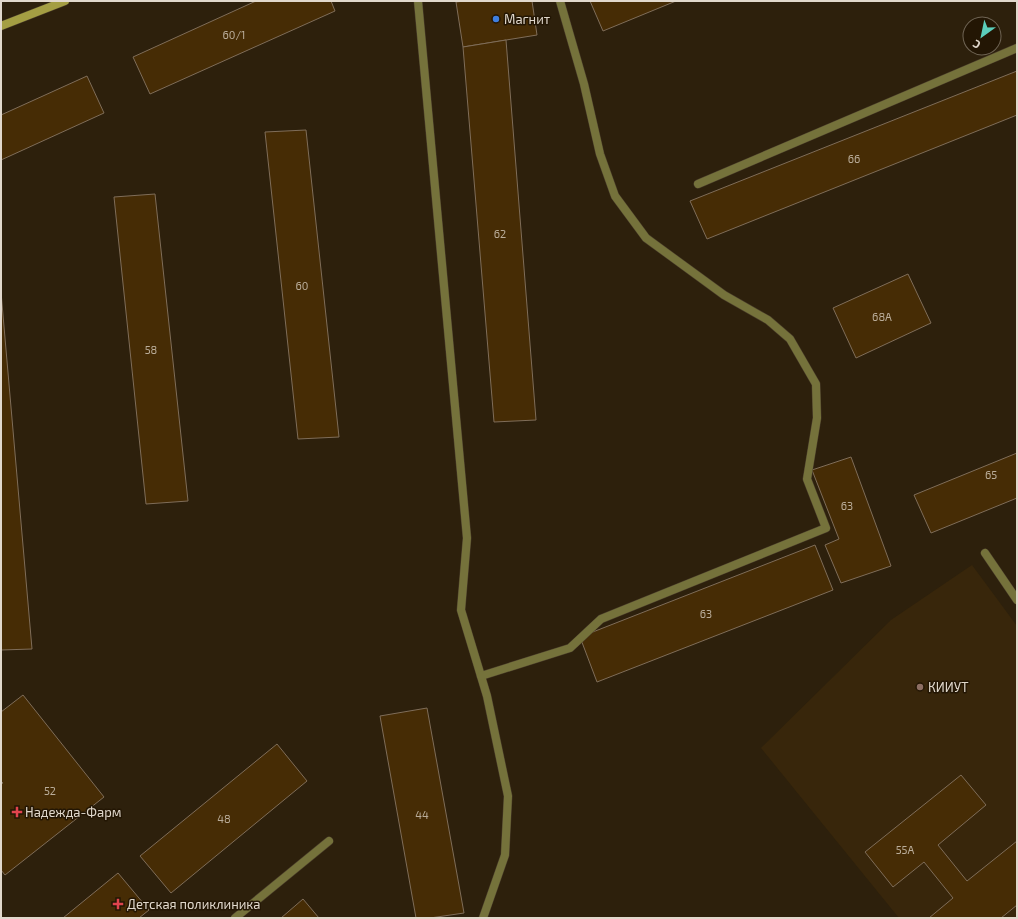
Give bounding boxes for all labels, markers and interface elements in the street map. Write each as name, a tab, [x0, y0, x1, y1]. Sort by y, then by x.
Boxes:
place label: Магнит	[504, 11, 551, 27]
marker: Магнит	[491, 14, 501, 24]
north arrow	[962, 16, 1002, 56]
house number: 60/1	[223, 28, 246, 41]
text: С	[970, 37, 983, 52]
house number: 66	[848, 152, 860, 165]
house number: 62	[494, 227, 506, 240]
house number: 60	[296, 279, 308, 292]
house number: 68А	[872, 310, 892, 323]
house number: 58	[145, 343, 157, 356]
house number: 65	[985, 468, 997, 481]
house number: 63	[841, 499, 853, 512]
house number: 63	[700, 607, 712, 620]
place label: КИИУТ	[928, 679, 969, 695]
marker: КИИУТ	[915, 682, 925, 692]
house number: 52	[44, 784, 56, 797]
place label: Надежда-Фарм	[25, 804, 121, 820]
marker: Надежда-Фарм	[12, 807, 22, 817]
house number: 44	[415, 808, 429, 821]
house number: 48	[217, 812, 231, 825]
house number: 55А	[896, 843, 914, 856]
place label: Детская поликлиника	[127, 896, 261, 912]
marker: Детская поликлиника	[112, 898, 124, 910]

